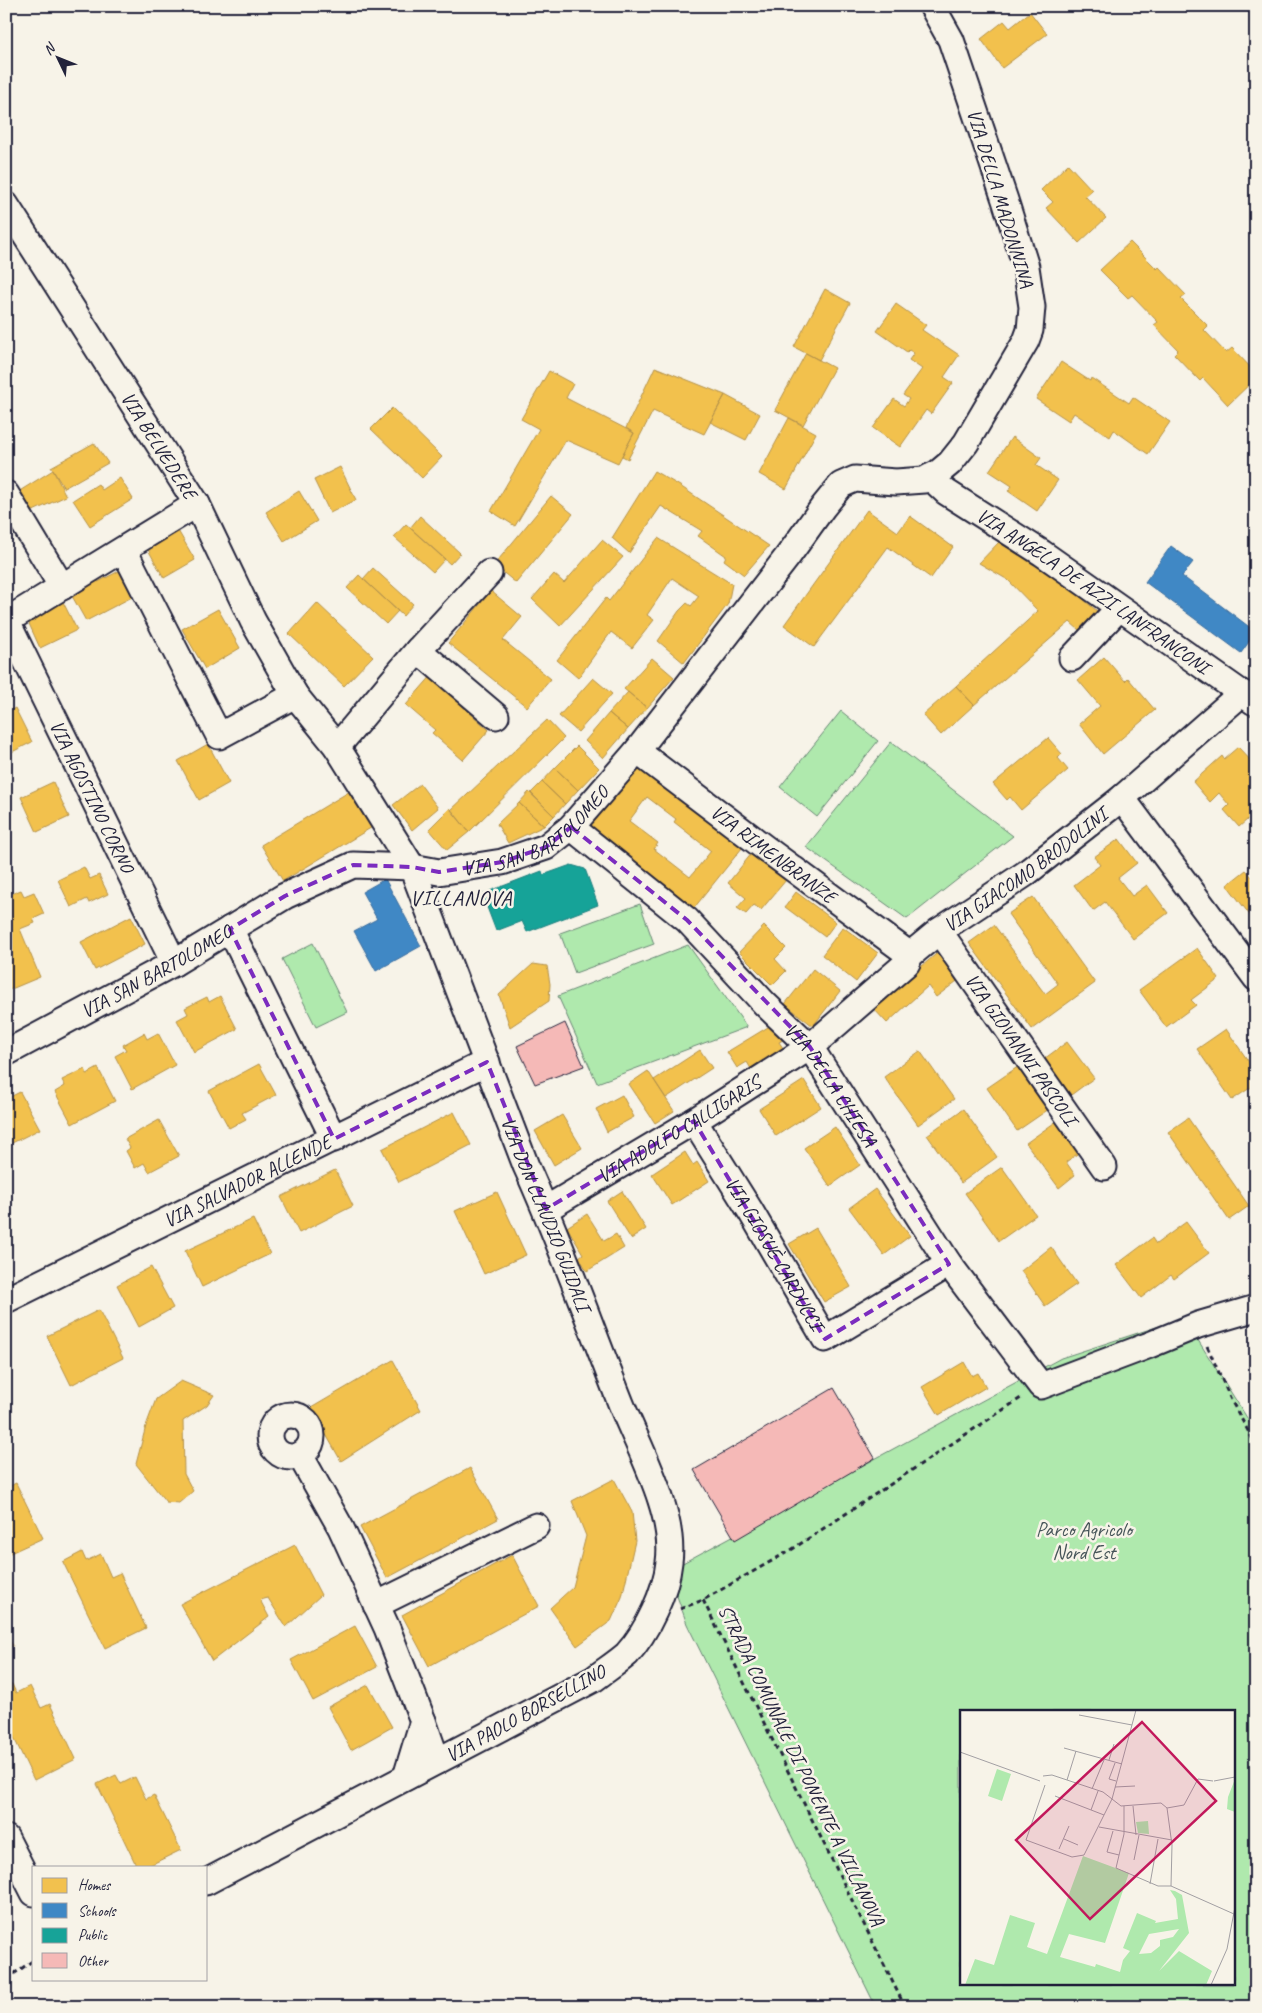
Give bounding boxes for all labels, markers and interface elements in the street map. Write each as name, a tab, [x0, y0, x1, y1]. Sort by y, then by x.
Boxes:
north arrow	[32, 32, 82, 82]
text: N	[40, 39, 60, 58]
street label: VIA DELLA MADONNINA	[962, 106, 1040, 291]
street label: VIA BELVEDERE	[115, 387, 204, 506]
street label: VIA ANGELA DE AZZI LANFRANCONI	[972, 503, 1217, 682]
street label: VIA AGOSTINO CORNO	[44, 716, 141, 878]
street label: VIA SAN BARTOLOMEO	[461, 779, 616, 881]
street label: VIA RIMENBRANZE	[706, 799, 843, 911]
street label: VIA GIACOMO BRODOLINI	[939, 799, 1116, 938]
district label: VILLANOVA	[410, 884, 512, 912]
street label: VIA SAN BARTOLOMEO	[76, 918, 238, 1024]
street label: VIA GIOVANNI PASCOLI	[960, 969, 1085, 1133]
street label: VIA DELLA CHIESA	[779, 1017, 883, 1152]
street label: VIA ADOLFO CALLIGARIS	[593, 1068, 769, 1189]
street label: VIA DON CLAUDIO GUIDALI	[496, 1114, 597, 1318]
street label: VIA SALVADOR ALLENDE	[159, 1128, 338, 1233]
street label: VIA GIOSUÈ CARDUCCI	[719, 1173, 831, 1338]
park label: Parco Agricolo Nord Est	[1036, 1517, 1134, 1565]
street label: STRADA COMUNALE DI PONENTE A VILLANOVA	[713, 1601, 891, 1931]
street label: VIA PAOLO BORSELLINO	[441, 1658, 611, 1768]
inset map	[960, 1710, 1234, 1986]
legend	[32, 1866, 208, 1980]
text: Homes	[78, 1876, 112, 1895]
text: Schools	[78, 1902, 117, 1921]
text: Public	[78, 1926, 108, 1945]
text: Other	[78, 1952, 109, 1971]

